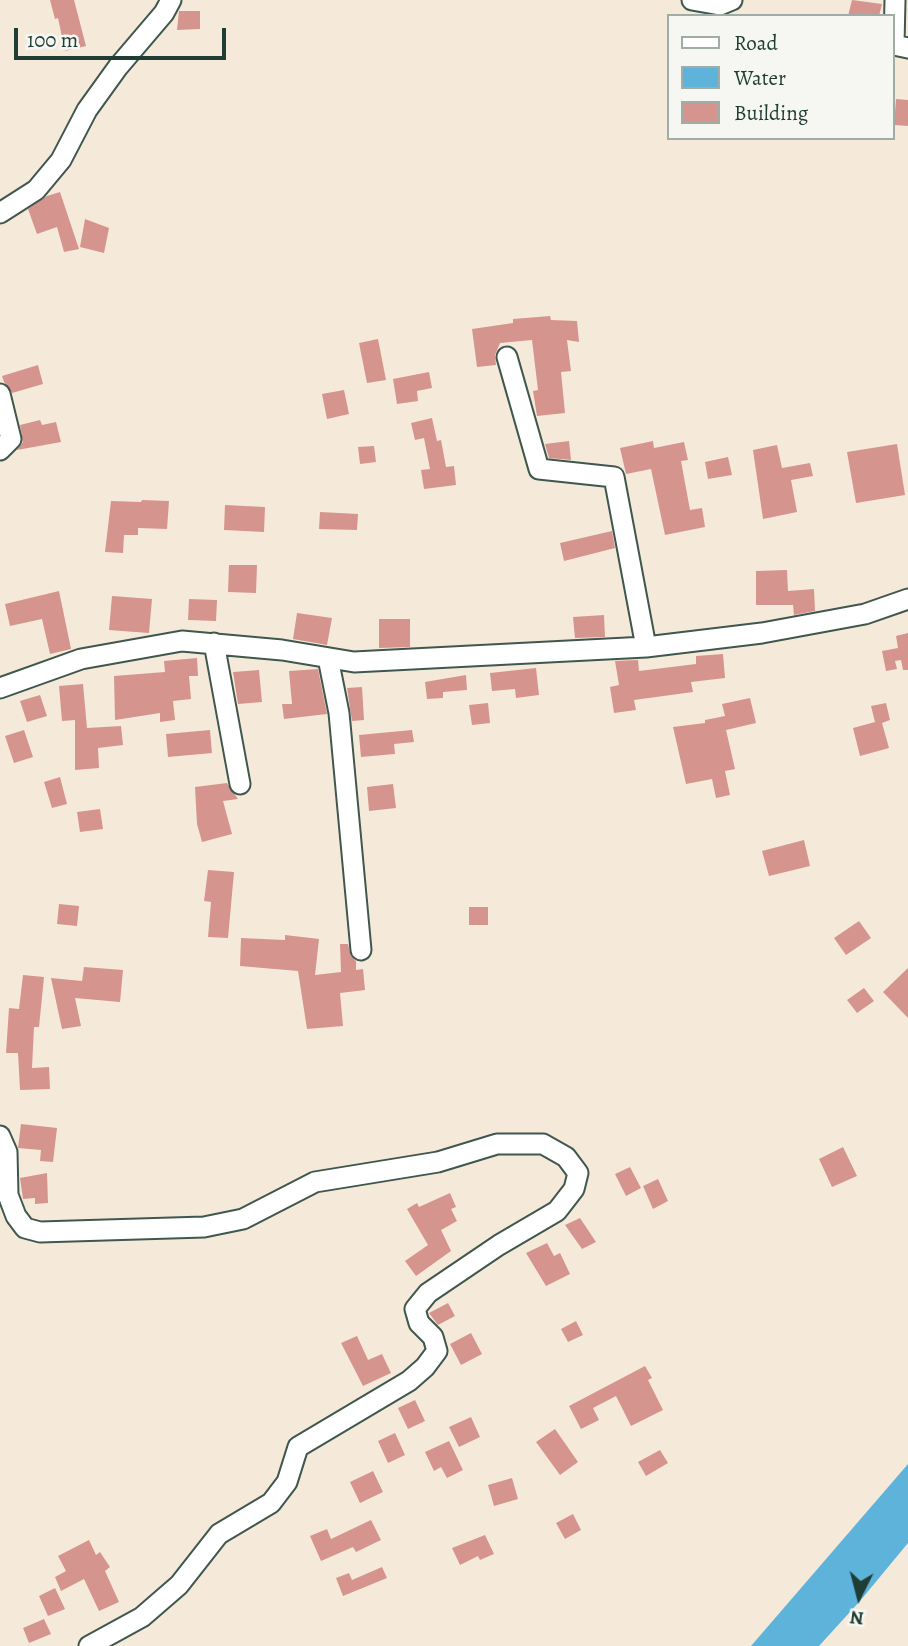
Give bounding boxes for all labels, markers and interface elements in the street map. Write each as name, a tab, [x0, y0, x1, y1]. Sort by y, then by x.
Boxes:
scale bar	[18, 14, 229, 58]
legend	[666, 14, 894, 140]
text: 100 m	[27, 26, 78, 54]
text: Road	[734, 29, 778, 57]
text: Water	[734, 64, 786, 92]
text: Building	[734, 99, 808, 127]
north arrow	[824, 1562, 894, 1632]
text: N	[849, 1604, 865, 1632]

